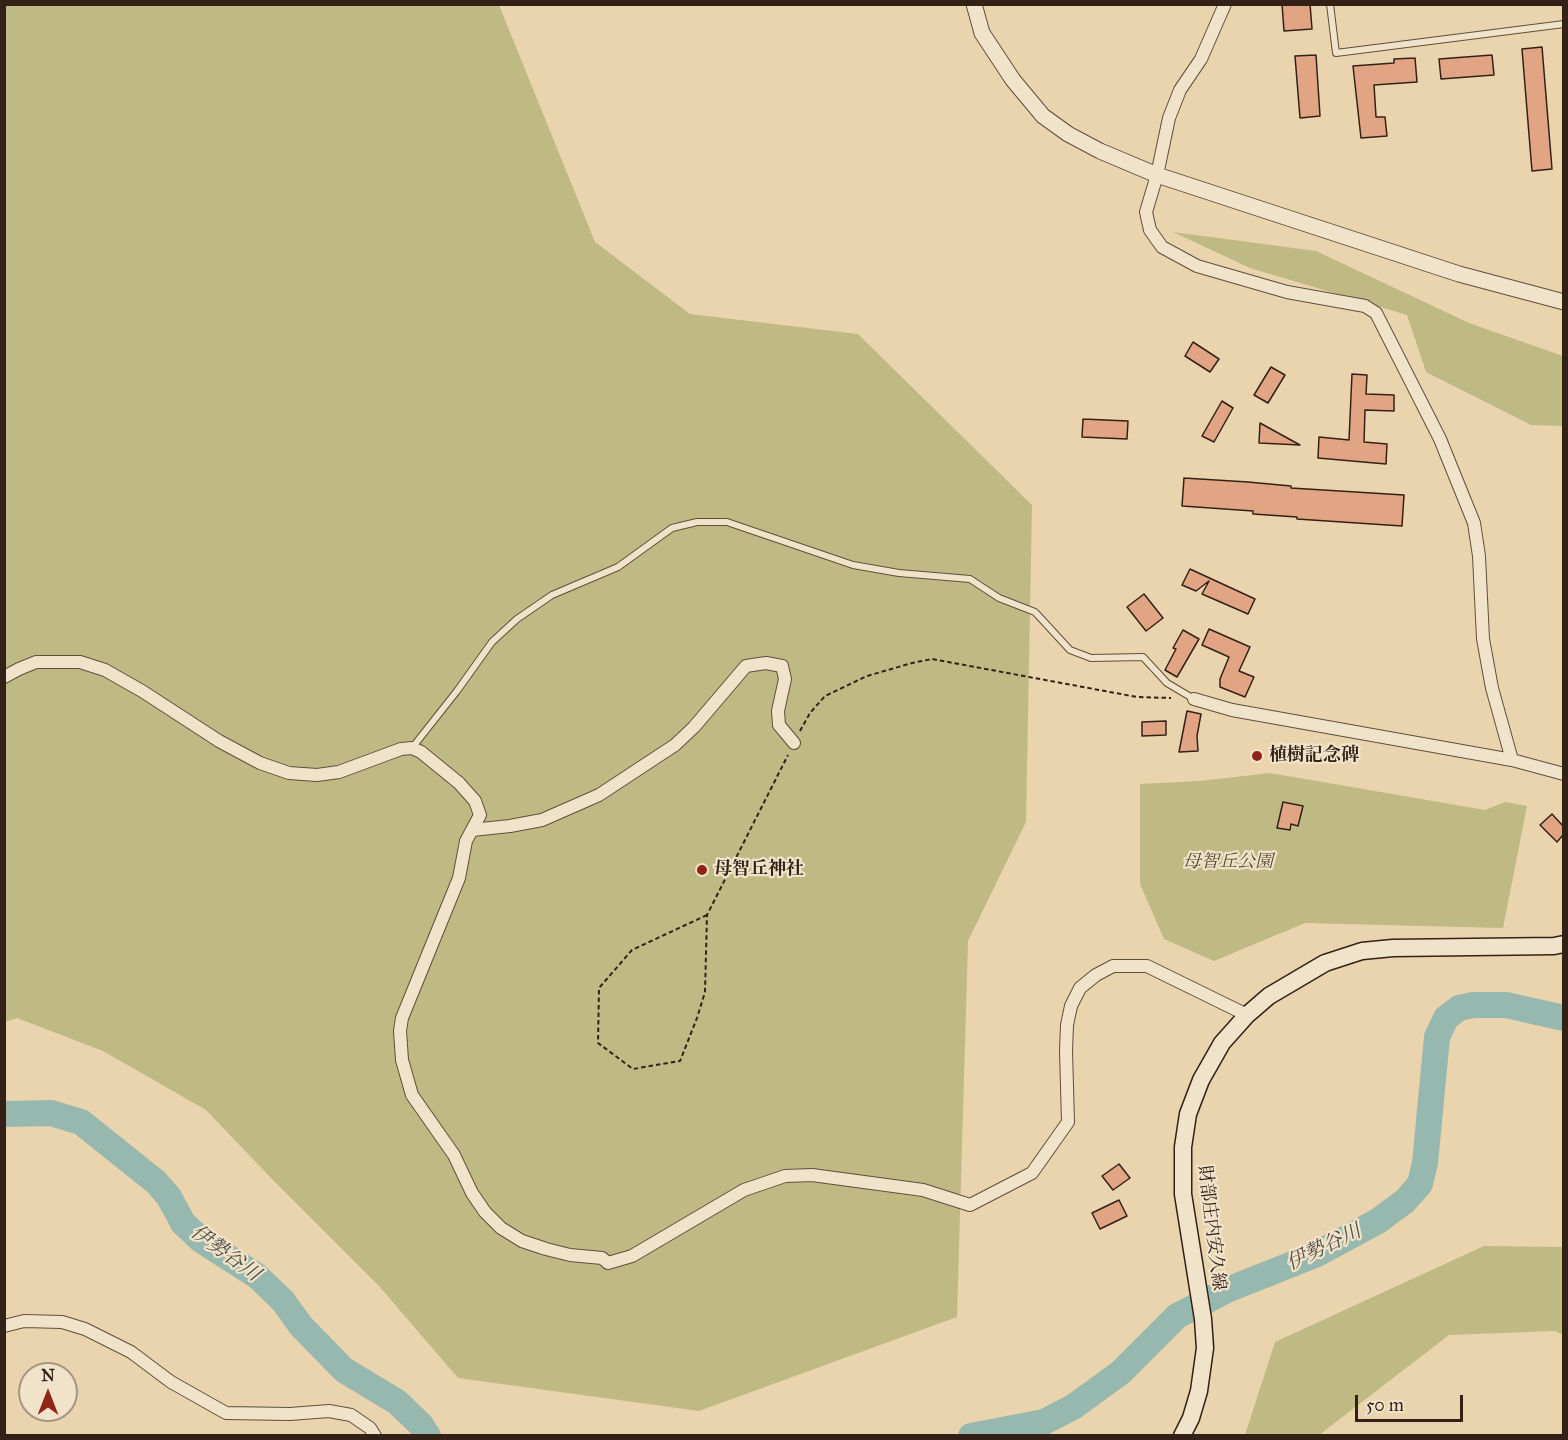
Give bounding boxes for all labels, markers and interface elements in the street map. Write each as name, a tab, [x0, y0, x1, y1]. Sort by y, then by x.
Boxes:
place label: 植樹記念碑	[1269, 745, 1359, 767]
marker: 植樹記念碑	[1250, 749, 1264, 763]
park label: 母智丘公園	[1183, 852, 1273, 874]
place label: 母智丘神社	[714, 859, 804, 881]
marker: 母智丘神社	[695, 863, 709, 877]
street label: 財部庄内安久線	[1193, 1164, 1229, 1292]
water label: 伊勢谷川	[1283, 1220, 1365, 1276]
water label: 伊勢谷川	[186, 1221, 264, 1287]
north arrow	[18, 1362, 78, 1422]
text: N	[41, 1366, 55, 1385]
scale bar	[1358, 1383, 1466, 1421]
text: 50 m	[1366, 1394, 1404, 1416]

